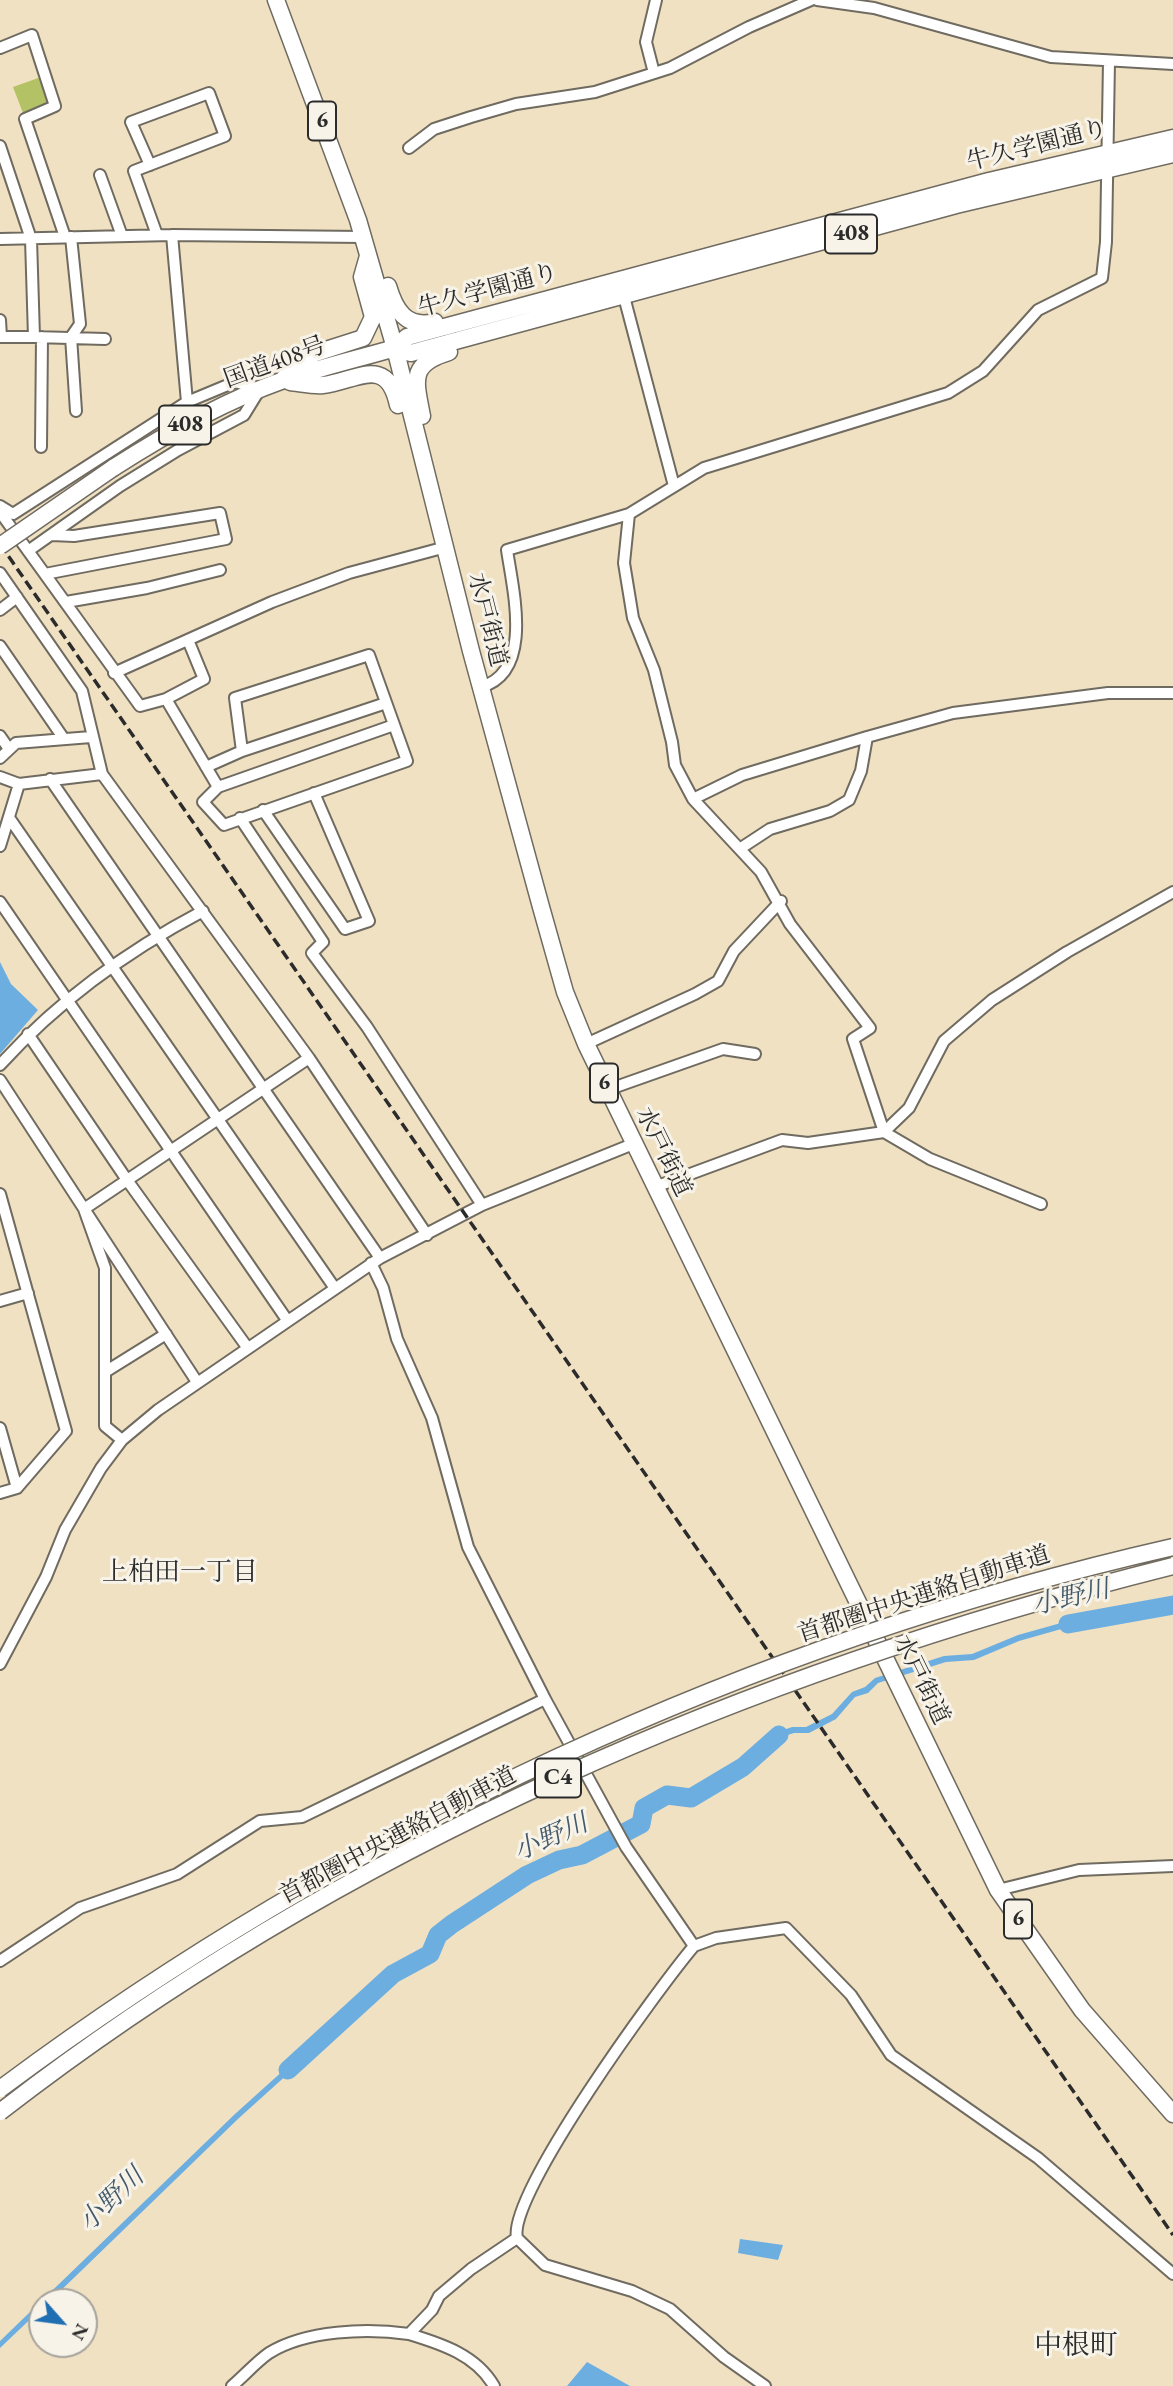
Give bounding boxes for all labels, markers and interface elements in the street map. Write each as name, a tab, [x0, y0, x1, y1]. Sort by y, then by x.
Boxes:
road number: 6	[308, 102, 336, 140]
street label: 牛久学園通り	[964, 115, 1110, 177]
road number: 408	[825, 215, 877, 254]
street label: 牛久学園通り	[415, 258, 561, 324]
street label: 国道408号	[220, 331, 330, 395]
road number: 408	[159, 406, 211, 444]
street label: 水戸街道	[461, 570, 513, 670]
road number: 6	[590, 1064, 618, 1102]
street label: 水戸街道	[629, 1103, 697, 1201]
street label: 首都圏中央連絡自動車道	[794, 1541, 1054, 1649]
district label: 上柏田一丁目	[102, 1557, 258, 1589]
water label: 小野川	[1029, 1574, 1113, 1622]
street label: 水戸街道	[887, 1631, 955, 1729]
road number: C4	[535, 1758, 581, 1798]
street label: 首都圏中央連絡自動車道	[275, 1761, 521, 1911]
water label: 小野川	[509, 1808, 593, 1868]
road number: 6	[1004, 1900, 1032, 1938]
water label: 小野川	[73, 2162, 151, 2238]
north arrow	[28, 2288, 98, 2358]
text: N	[66, 2319, 95, 2345]
district label: 中根町	[1034, 2329, 1118, 2363]

